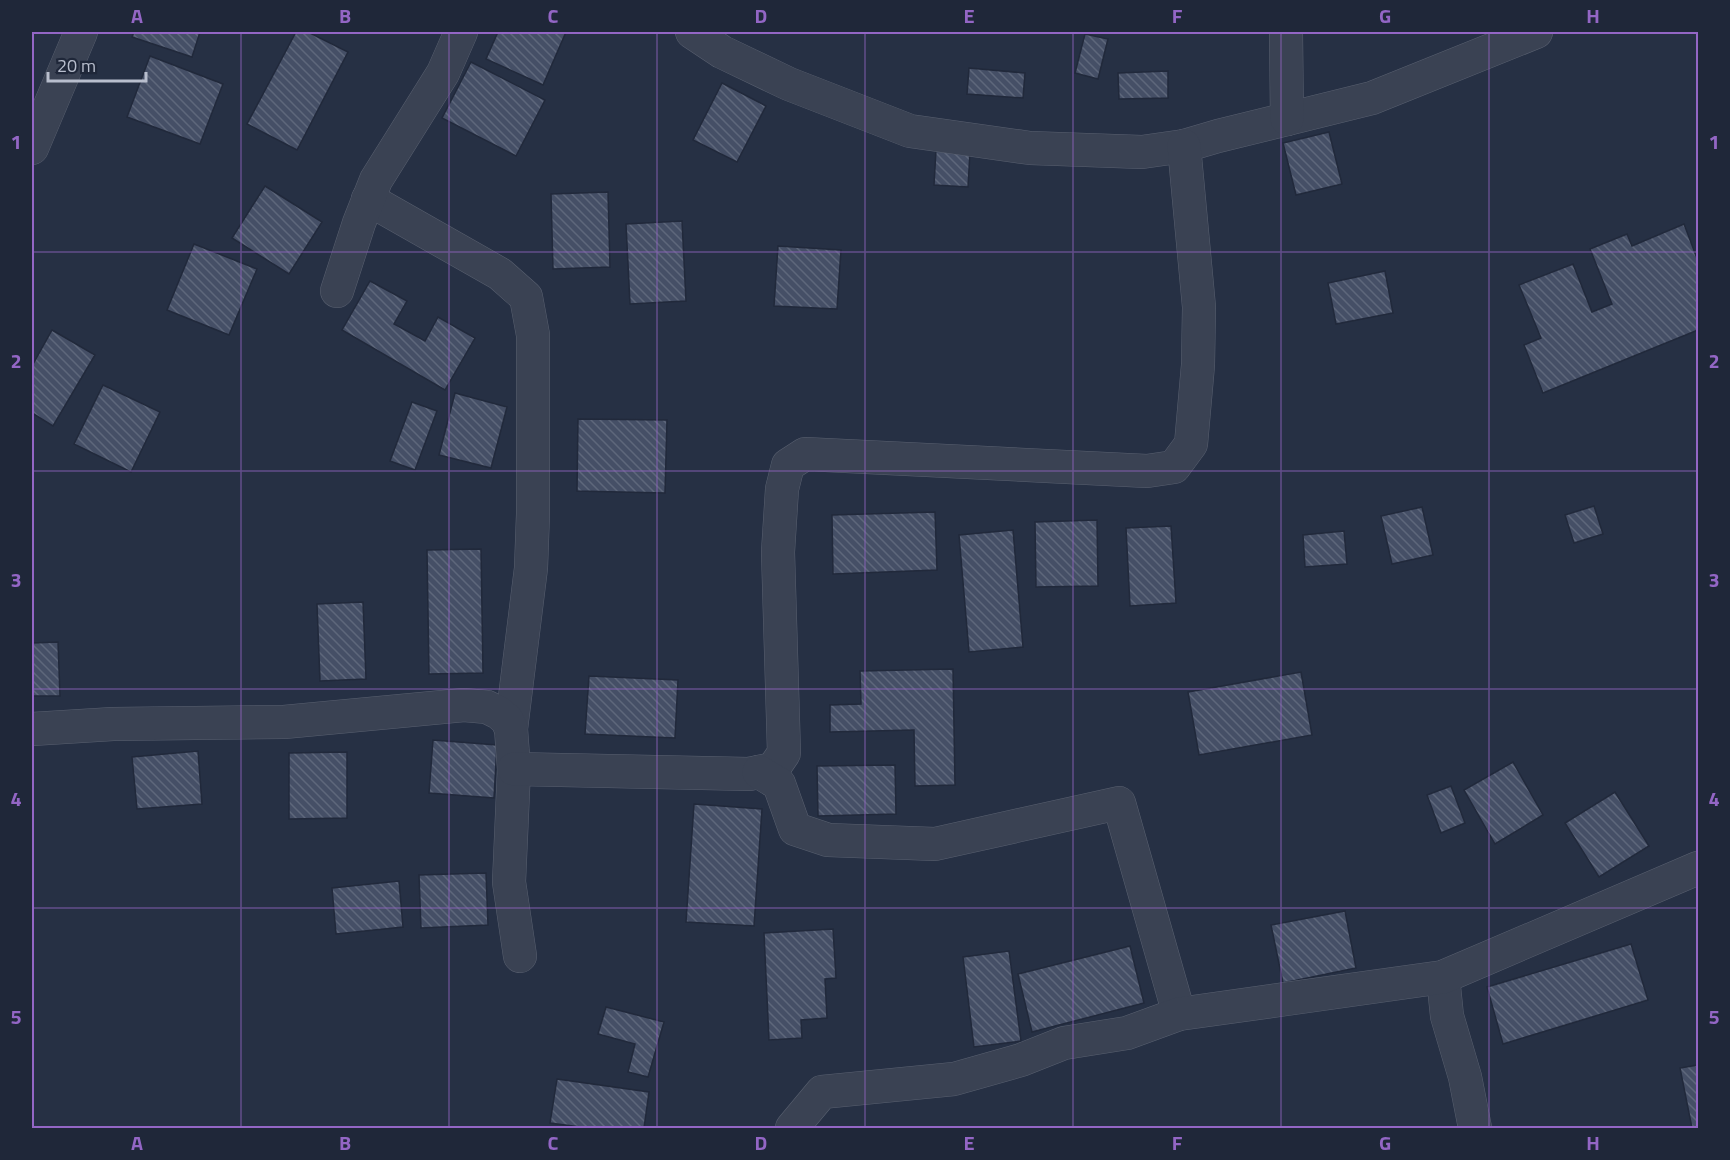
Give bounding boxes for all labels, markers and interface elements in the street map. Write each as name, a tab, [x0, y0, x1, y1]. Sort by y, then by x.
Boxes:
text: A	[131, 0, 143, 31]
text: B	[339, 0, 351, 31]
text: C	[548, 0, 559, 31]
text: D	[755, 0, 767, 31]
text: E	[963, 0, 975, 31]
text: F	[1172, 0, 1183, 31]
text: G	[1379, 0, 1391, 31]
text: H	[1586, 0, 1600, 31]
scale bar	[48, 45, 146, 83]
text: 20 m	[57, 52, 96, 79]
text: 1	[10, 126, 22, 157]
text: 1	[1708, 126, 1720, 157]
text: 2	[10, 345, 22, 376]
text: 2	[1708, 345, 1720, 376]
text: 3	[10, 564, 22, 595]
text: 3	[1708, 564, 1720, 595]
text: 4	[10, 783, 22, 814]
text: 4	[1708, 783, 1720, 814]
text: 5	[10, 1001, 22, 1032]
text: 5	[1708, 1001, 1720, 1032]
text: A	[131, 1127, 143, 1158]
text: B	[339, 1127, 351, 1158]
text: C	[548, 1127, 559, 1158]
text: D	[755, 1127, 767, 1158]
text: E	[963, 1127, 975, 1158]
text: F	[1172, 1127, 1183, 1158]
text: G	[1379, 1127, 1391, 1158]
text: H	[1586, 1127, 1600, 1158]

